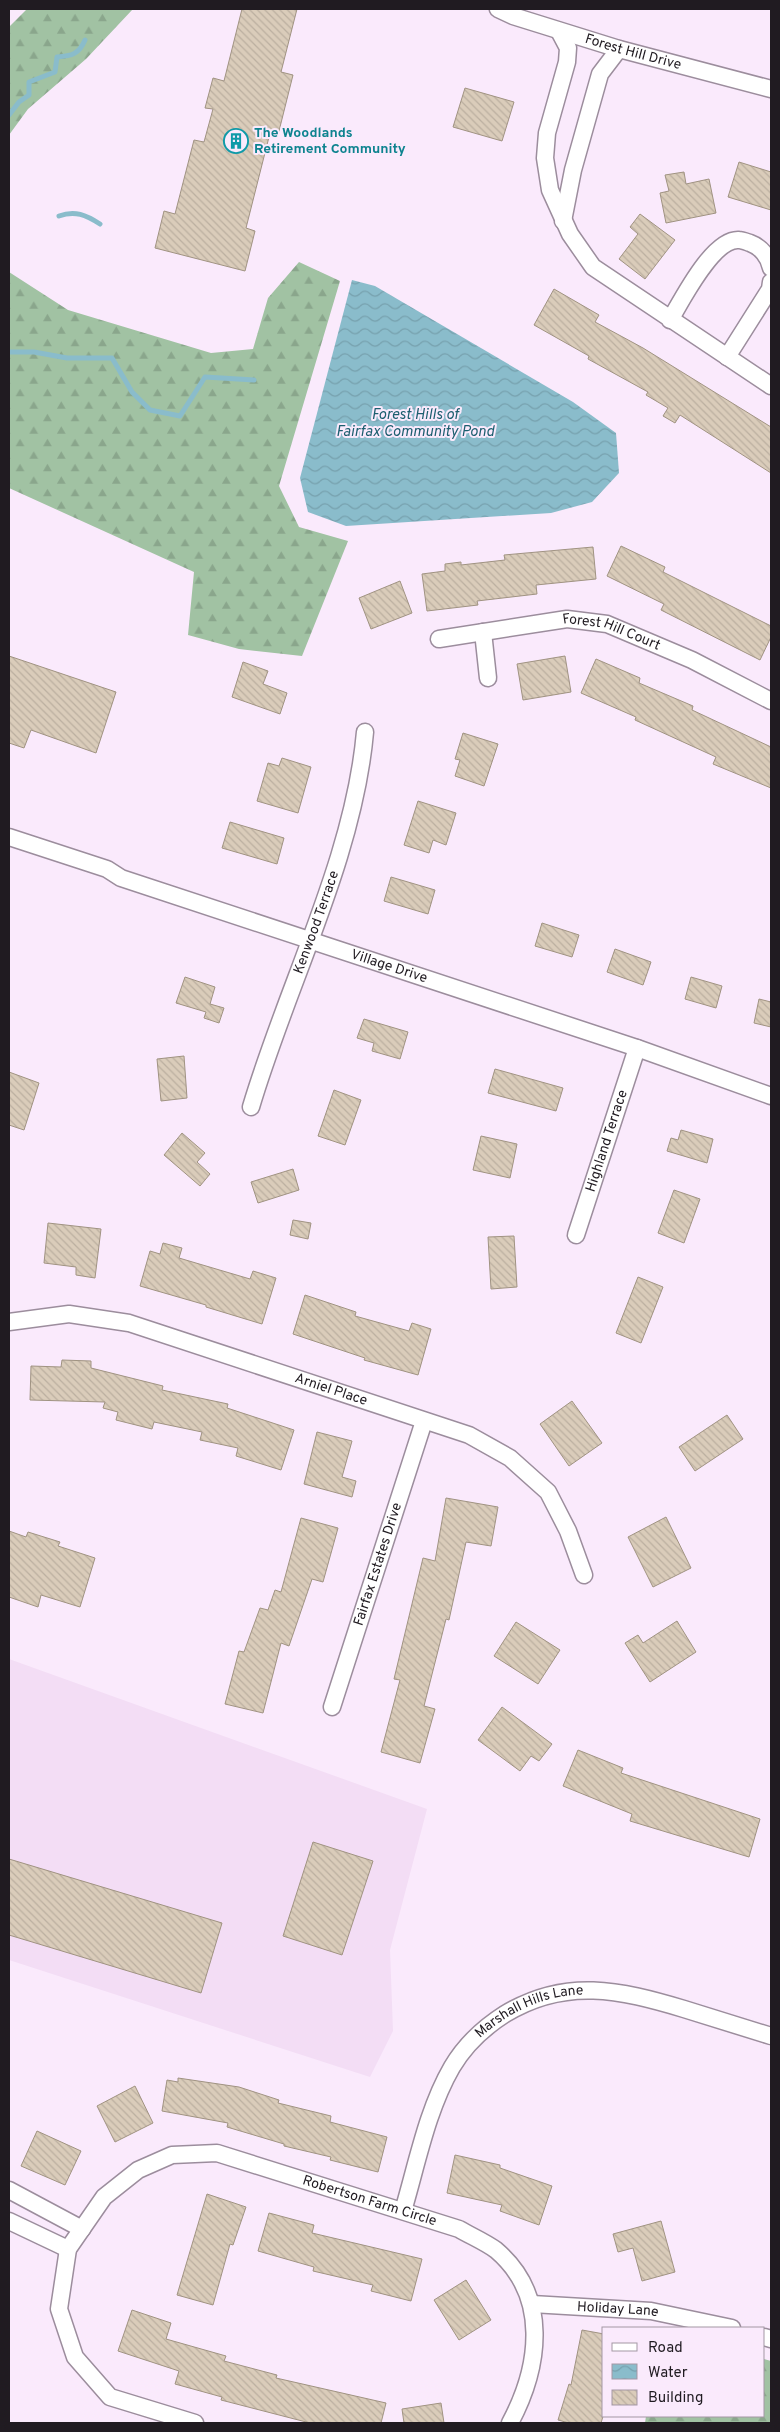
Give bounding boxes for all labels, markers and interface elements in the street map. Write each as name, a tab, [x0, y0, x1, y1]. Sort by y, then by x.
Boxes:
street label: Forest Hill Drive	[583, 30, 683, 74]
place label: The Woodlands Retirement Community	[254, 125, 406, 158]
building icon: The Woodlands Retirement Community	[223, 128, 249, 154]
water label: Forest Hills of Fairfax Community Pond	[336, 406, 495, 442]
street label: Forest Hill Court	[561, 610, 663, 654]
street label: Kenwood Terrace	[290, 869, 343, 976]
street label: Village Drive	[349, 946, 430, 987]
street label: Highland Terrace	[582, 1088, 631, 1194]
street label: Arniel Place	[293, 1370, 370, 1409]
street label: Fairfax Estates Drive	[350, 1500, 406, 1628]
street label: Marshall Hills Lane	[472, 1982, 584, 2042]
street label: Robertson Farm Circle	[300, 2172, 439, 2230]
street label: Holiday Lane	[577, 2298, 660, 2321]
legend	[602, 2327, 765, 2417]
text: Road	[648, 2339, 683, 2358]
text: Water	[648, 2364, 688, 2383]
text: Building	[648, 2389, 703, 2408]

